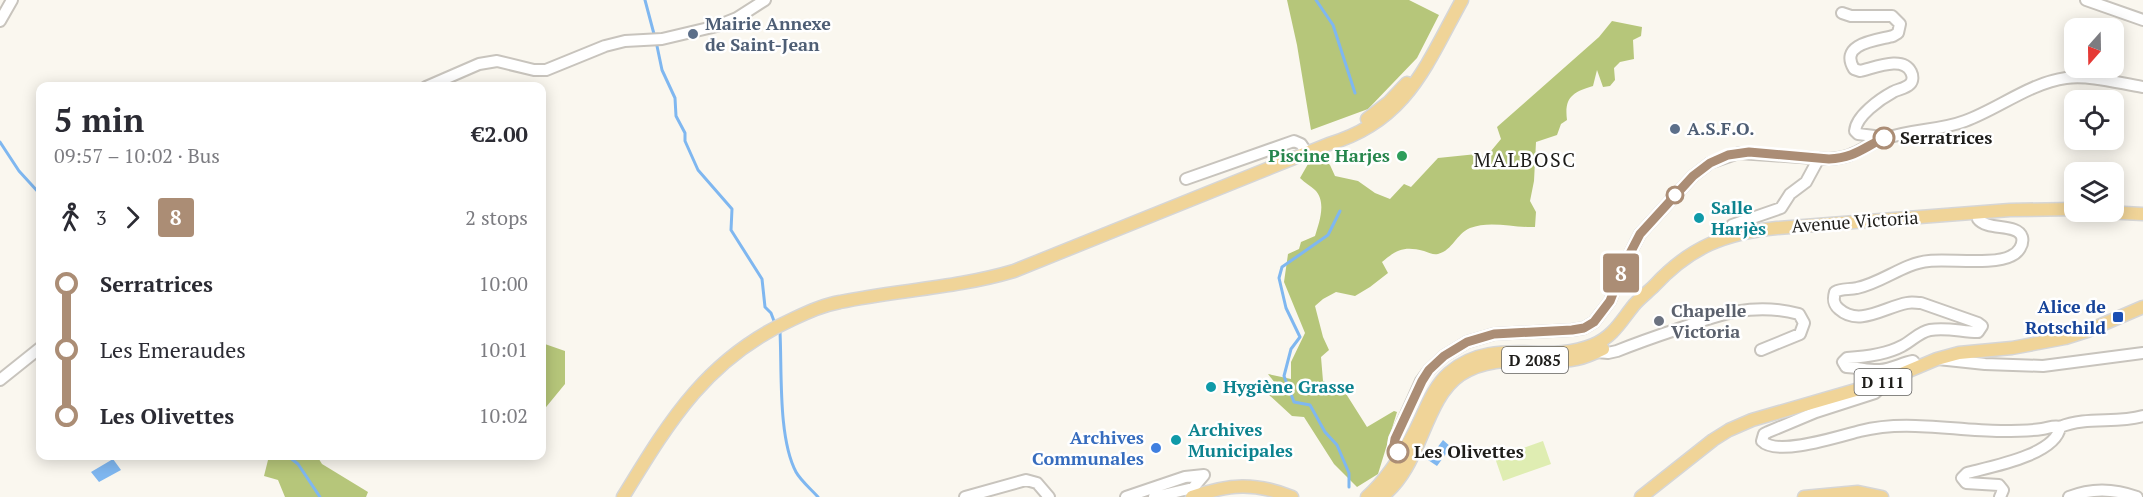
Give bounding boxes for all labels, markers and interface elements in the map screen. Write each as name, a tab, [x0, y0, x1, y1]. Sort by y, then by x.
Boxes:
place label: Mairie Annexe de Saint-Jean	[705, 11, 831, 56]
north arrow	[2064, 18, 2124, 78]
map controls	[2064, 18, 2124, 222]
marker: Mairie Annexe de Saint-Jean	[686, 27, 700, 41]
button: locate	[2064, 90, 2124, 150]
text: 5 min	[54, 98, 144, 141]
place label: A.S.F.O.	[1687, 116, 1755, 140]
text: €2.00	[472, 119, 528, 148]
marker: A.S.F.O.	[1668, 122, 1682, 136]
place label: Serratrices	[1900, 125, 1992, 149]
marker: Serratrices	[1873, 127, 1895, 149]
text: 09:57 – 10:02 · Bus	[54, 142, 220, 169]
place label: Piscine Harjes	[1268, 143, 1390, 167]
district label: MALBOSC	[1473, 146, 1577, 173]
marker: Piscine Harjes	[1395, 149, 1409, 163]
button: layers	[2064, 162, 2124, 222]
unlabelled marker	[1666, 186, 1684, 204]
place label: Salle Harjès	[1711, 195, 1766, 240]
icon: walk	[54, 201, 87, 234]
icon: forward	[116, 201, 149, 234]
text: 8	[170, 203, 182, 231]
text: 3	[96, 204, 107, 231]
text: 2 stops	[465, 204, 528, 231]
street label: Avenue Victoria	[1791, 205, 1919, 237]
marker: Salle Harjès	[1692, 211, 1706, 225]
line badge: 8	[1602, 254, 1640, 292]
text: 8	[1615, 259, 1627, 287]
text: Serratrices	[100, 269, 213, 298]
text: 10:00	[479, 270, 528, 297]
place label: Alice de Rotschild	[2025, 294, 2106, 339]
place label: Chapelle Victoria	[1671, 298, 1747, 343]
marker: Alice de Rotschild	[2111, 310, 2125, 324]
marker: Chapelle Victoria	[1652, 314, 1666, 328]
text: Les Emeraudes	[100, 335, 246, 364]
text: 10:01	[479, 336, 528, 363]
road number: D 2085	[1502, 347, 1568, 373]
road number: D 111	[1854, 369, 1912, 395]
place label: Hygiène Grasse	[1223, 374, 1355, 398]
marker: Hygiène Grasse	[1204, 380, 1218, 394]
text: Les Olivettes	[100, 401, 234, 430]
text: 10:02	[479, 402, 528, 429]
place label: Archives Municipales	[1188, 417, 1293, 462]
place label: Archives Communales	[1032, 425, 1144, 470]
marker: Archives Municipales	[1169, 433, 1183, 447]
place label: Les Olivettes	[1414, 439, 1524, 463]
marker: Archives Communales	[1149, 441, 1163, 455]
marker: Les Olivettes	[1387, 441, 1409, 463]

